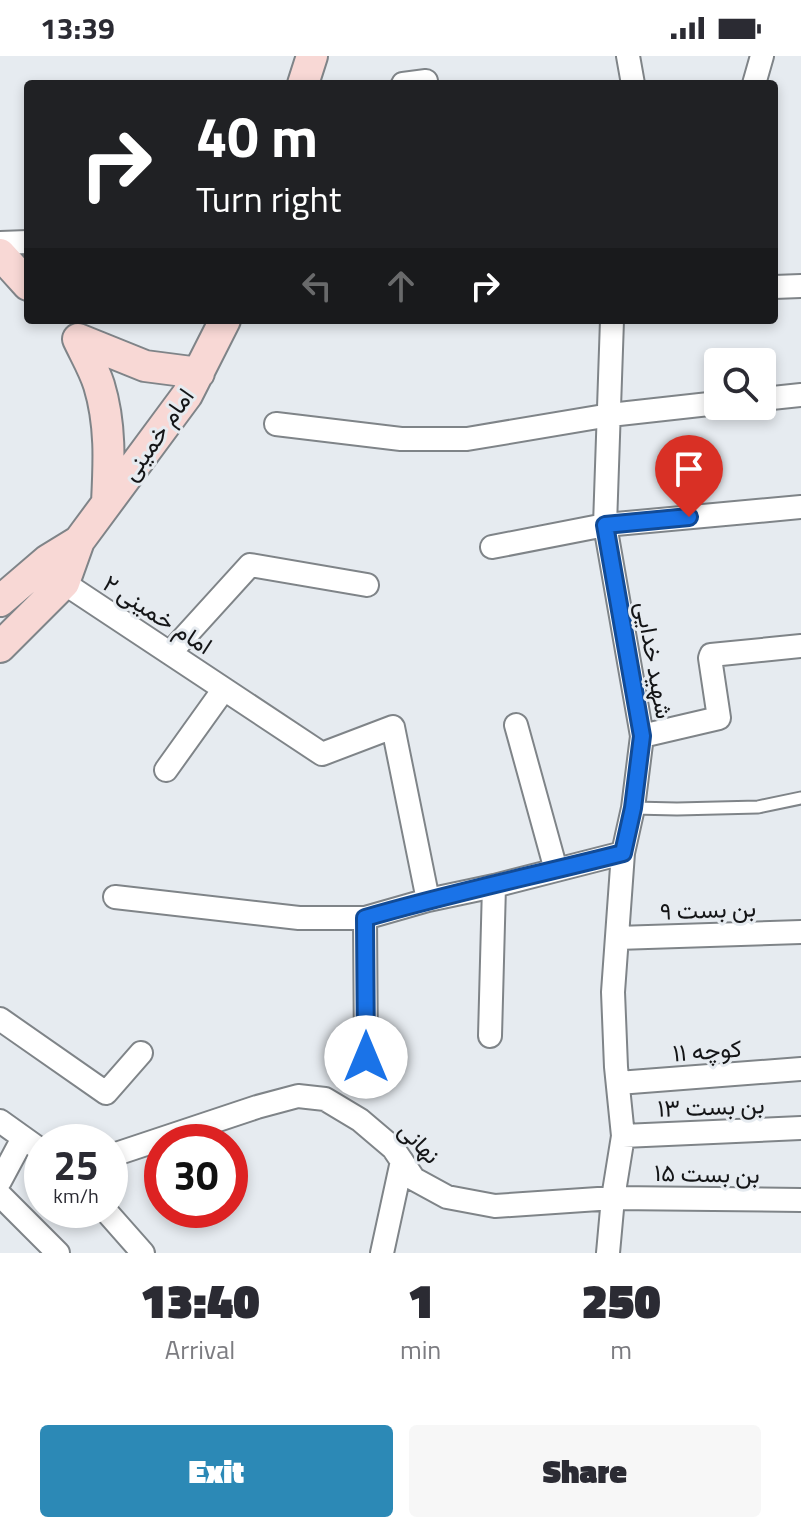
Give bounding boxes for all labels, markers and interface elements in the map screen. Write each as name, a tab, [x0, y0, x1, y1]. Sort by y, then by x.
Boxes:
text: 13:39	[40, 5, 115, 51]
text: 40 m	[196, 94, 318, 179]
icon: right	[64, 112, 168, 216]
text: Turn right	[196, 171, 341, 226]
icon: left	[295, 264, 339, 308]
icon: ahead	[379, 264, 423, 308]
icon: right	[463, 264, 507, 308]
map controls	[704, 348, 776, 420]
button: search	[704, 348, 776, 420]
street label: امام خمینی	[112, 380, 202, 488]
pin	[655, 435, 723, 517]
icon: arrive	[667, 447, 711, 491]
street label: امام خمینی ۲	[96, 565, 220, 663]
street label: شهید خدایی	[627, 599, 683, 721]
street label: بن بست ۹	[659, 889, 757, 929]
position arrow	[324, 1015, 408, 1099]
street label: کوچه ۱۱	[671, 1030, 743, 1070]
street label: بن بست ۱۳	[657, 1086, 765, 1126]
street label: نهانی	[391, 1112, 449, 1172]
speed limit sign: 30	[144, 1124, 248, 1228]
text: 25	[54, 1135, 98, 1196]
street label: بن بست ۱۵	[654, 1154, 760, 1192]
text: km/h	[53, 1180, 99, 1211]
text: 13:40	[140, 1264, 260, 1337]
text: 1	[407, 1264, 434, 1337]
text: 250	[582, 1264, 661, 1337]
text: Arrival	[165, 1330, 235, 1369]
text: min	[400, 1330, 441, 1369]
text: m	[610, 1330, 632, 1369]
button: Exit	[40, 1425, 393, 1517]
button: Share	[409, 1425, 761, 1517]

